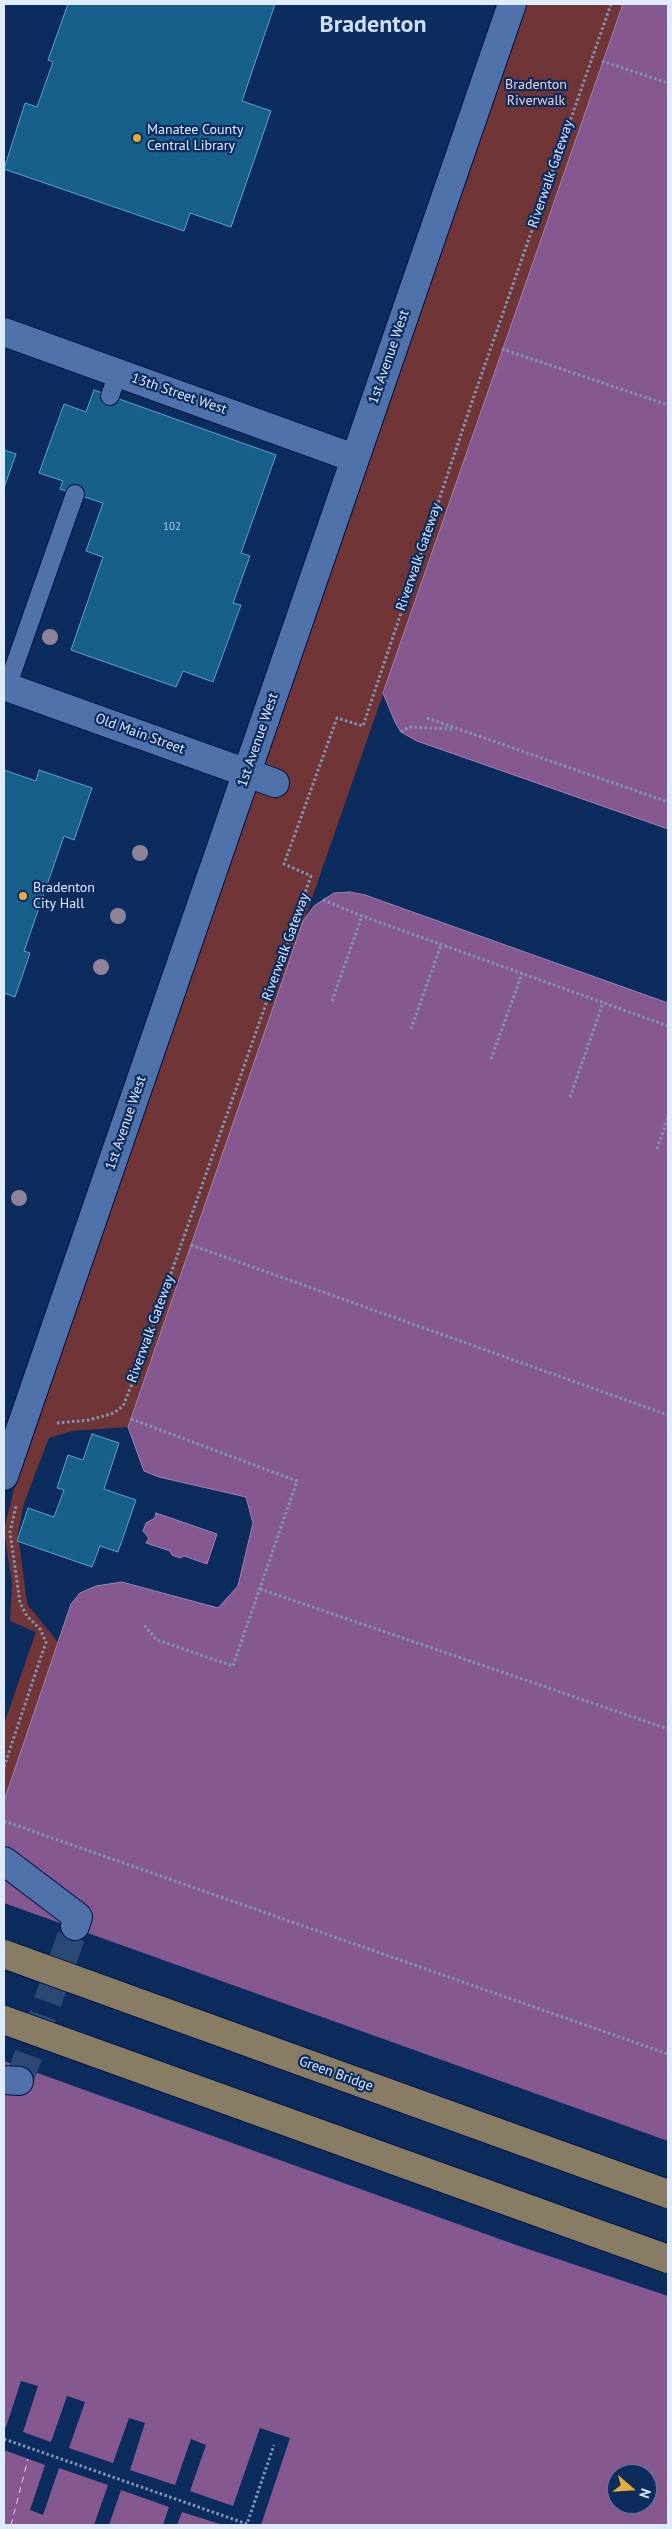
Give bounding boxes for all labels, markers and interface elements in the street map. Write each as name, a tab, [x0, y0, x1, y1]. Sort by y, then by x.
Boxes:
district label: Bradenton	[320, 11, 426, 39]
park label: Bradenton Riverwalk	[505, 77, 567, 110]
street label: Riverwalk Gateway	[525, 118, 577, 230]
place label: Manatee County Central Library	[147, 122, 244, 154]
marker: Manatee County Central Library	[131, 132, 143, 144]
street label: 1st Avenue West	[365, 308, 413, 406]
street label: 13th Street West	[129, 370, 229, 418]
street label: Riverwalk Gateway	[393, 501, 445, 613]
house number: 102	[163, 520, 181, 534]
street label: 1st Avenue West	[234, 691, 282, 789]
street label: Old Main Street	[93, 710, 187, 758]
place label: Bradenton City Hall	[33, 880, 95, 912]
marker: Bradenton City Hall	[17, 890, 29, 902]
street label: Riverwalk Gateway	[259, 891, 313, 1003]
street label: 1st Avenue West	[102, 1074, 150, 1172]
street label: Riverwalk Gateway	[124, 1273, 178, 1385]
street label: Green Bridge	[297, 2053, 375, 2095]
north arrow	[607, 2464, 657, 2514]
text: N	[635, 2486, 655, 2501]

